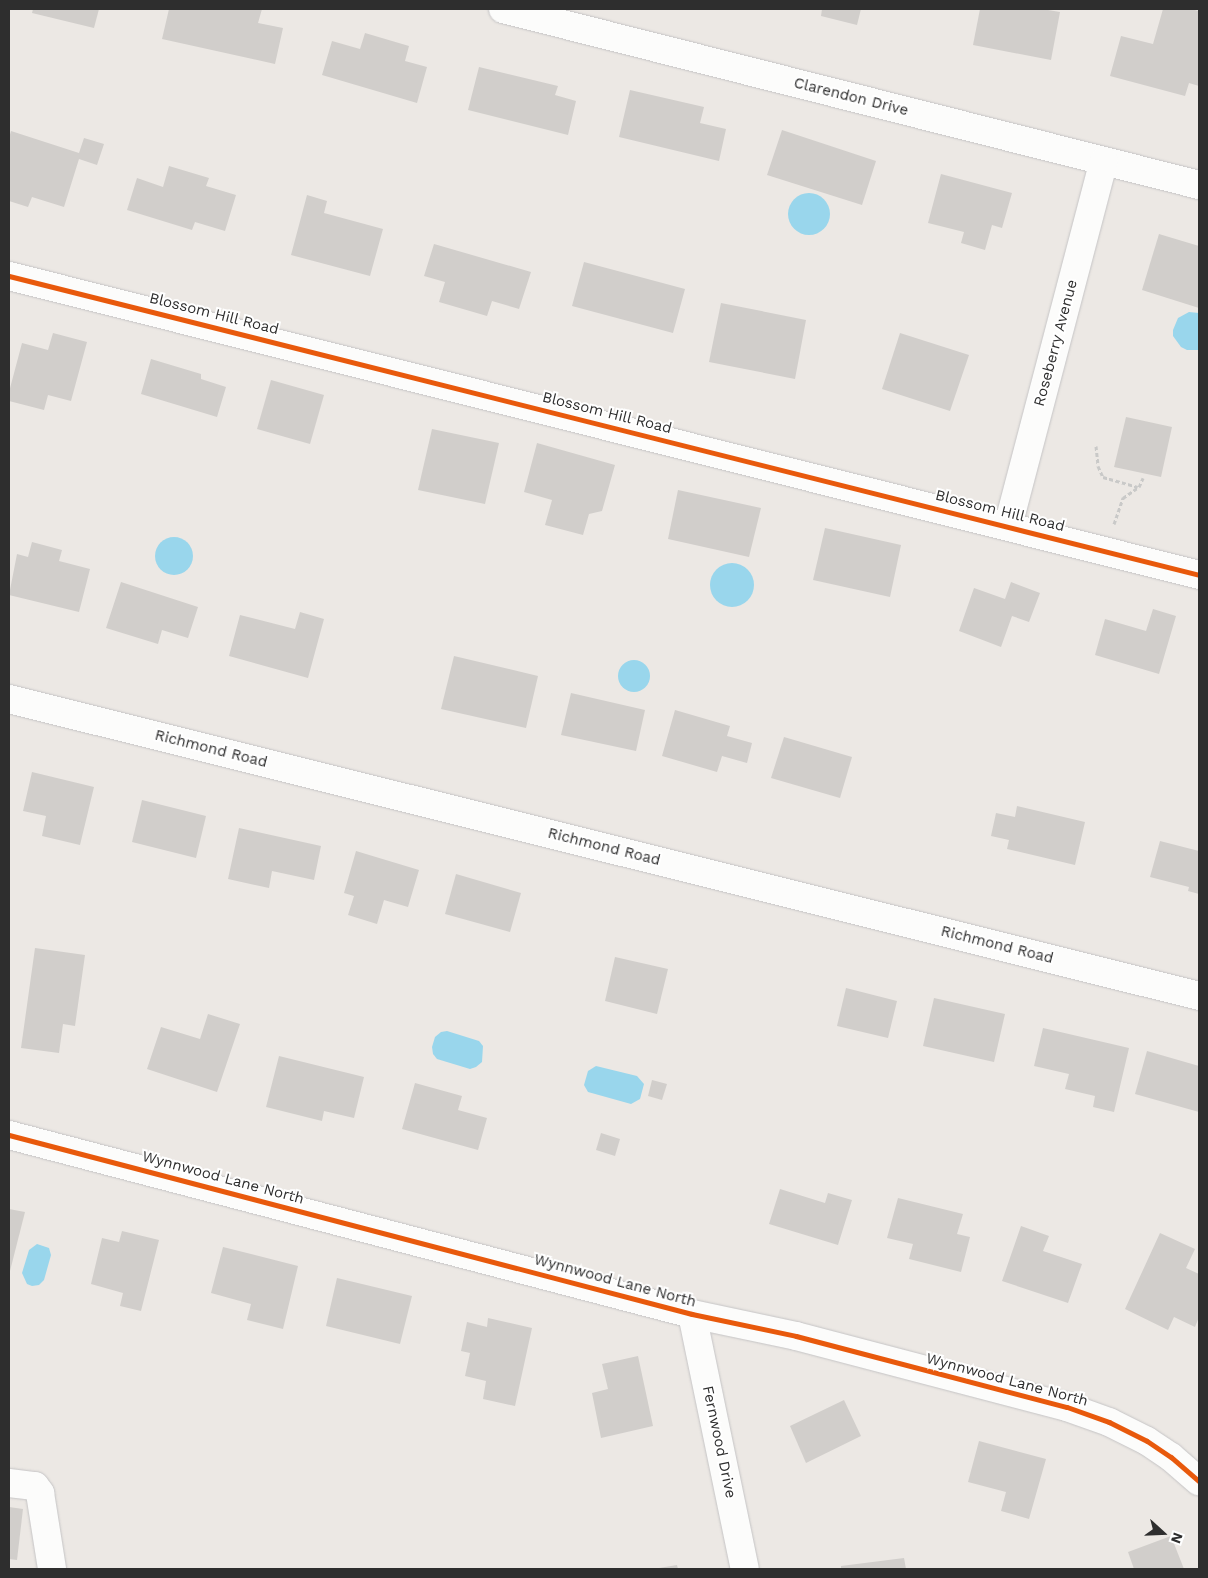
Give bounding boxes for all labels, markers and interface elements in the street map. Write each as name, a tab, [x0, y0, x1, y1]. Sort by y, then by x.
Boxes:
street label: Clarendon Drive	[792, 74, 910, 120]
street label: Roseberry Avenue	[1030, 277, 1082, 409]
street label: Blossom Hill Road	[147, 289, 281, 339]
street label: Blossom Hill Road	[540, 388, 674, 438]
street label: Blossom Hill Road	[933, 486, 1067, 536]
street label: Richmond Road	[153, 726, 269, 772]
street label: Richmond Road	[546, 824, 662, 870]
street label: Richmond Road	[939, 922, 1055, 968]
street label: Wynnwood Lane North	[140, 1148, 306, 1208]
street label: Wynnwood Lane North	[532, 1251, 698, 1311]
street label: Wynnwood Lane North	[924, 1350, 1090, 1410]
street label: Fernwood Drive	[698, 1384, 740, 1500]
north arrow	[1138, 1508, 1188, 1558]
text: N	[1168, 1531, 1186, 1546]

